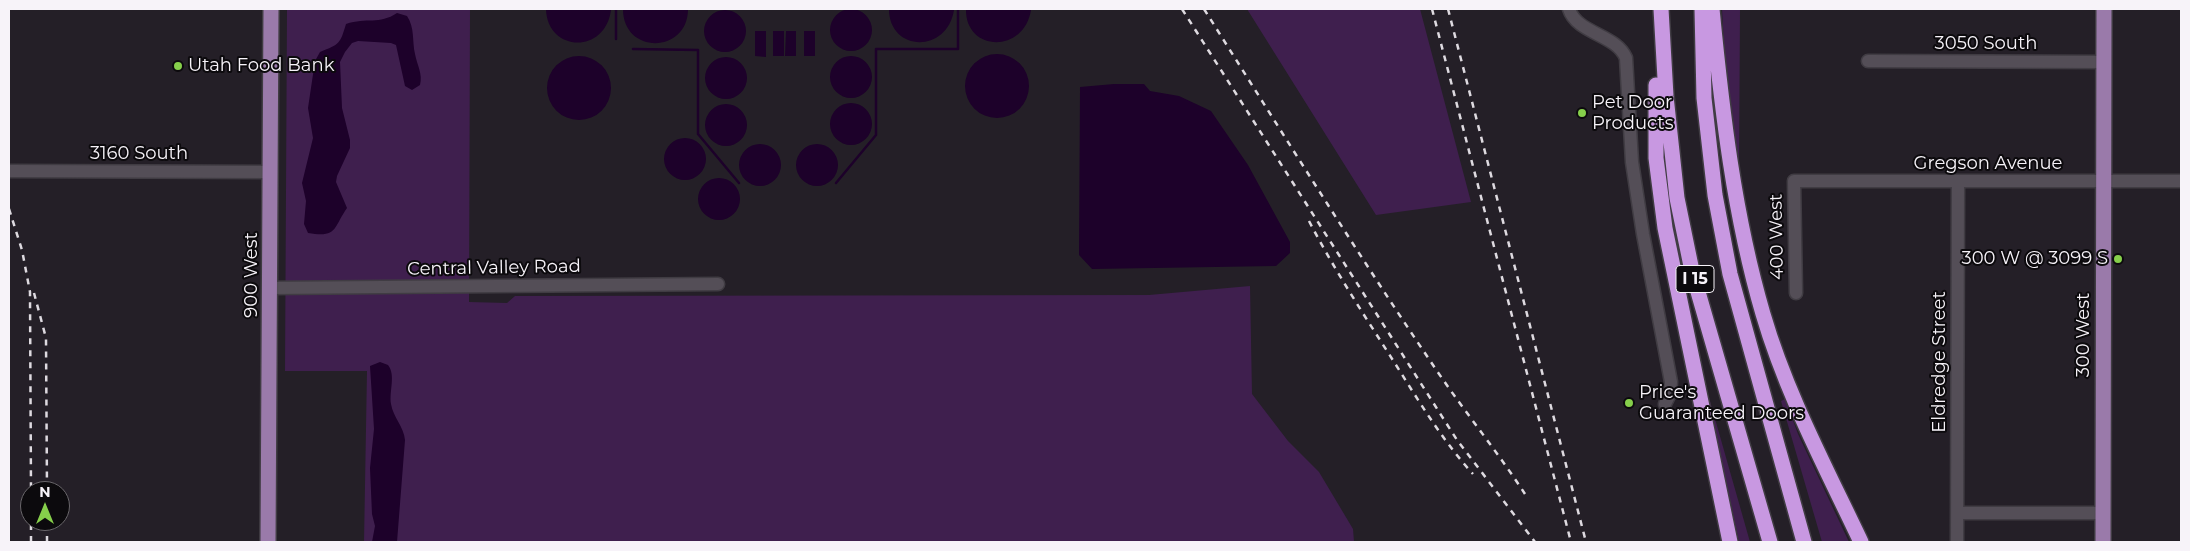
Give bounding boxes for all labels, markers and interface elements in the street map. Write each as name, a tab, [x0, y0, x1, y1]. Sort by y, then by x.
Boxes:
street label: 3050 South	[1935, 33, 2037, 55]
place label: Utah Food Bank	[188, 55, 334, 77]
marker: Utah Food Bank	[172, 60, 184, 72]
place label: Pet Door Products	[1592, 92, 1673, 134]
marker: Pet Door Products	[1576, 107, 1588, 119]
street label: 3160 South	[90, 143, 188, 165]
street label: Gregson Avenue	[1914, 153, 2062, 175]
street label: 400 West	[1765, 194, 1789, 280]
street label: 900 West	[241, 232, 263, 318]
place label: 300 W @ 3099 S	[1961, 248, 2108, 270]
marker: 300 W @ 3099 S	[2112, 253, 2124, 265]
street label: Central Valley Road	[407, 256, 581, 280]
road number: I 15	[1676, 266, 1714, 292]
street label: Eldredge Street	[1929, 291, 1951, 433]
street label: 300 West	[2073, 293, 2095, 377]
place label: Price's Guaranteed Doors	[1639, 382, 1804, 424]
marker: Price's Guaranteed Doors	[1623, 397, 1635, 409]
north arrow	[20, 481, 70, 531]
text: N	[39, 483, 51, 501]

